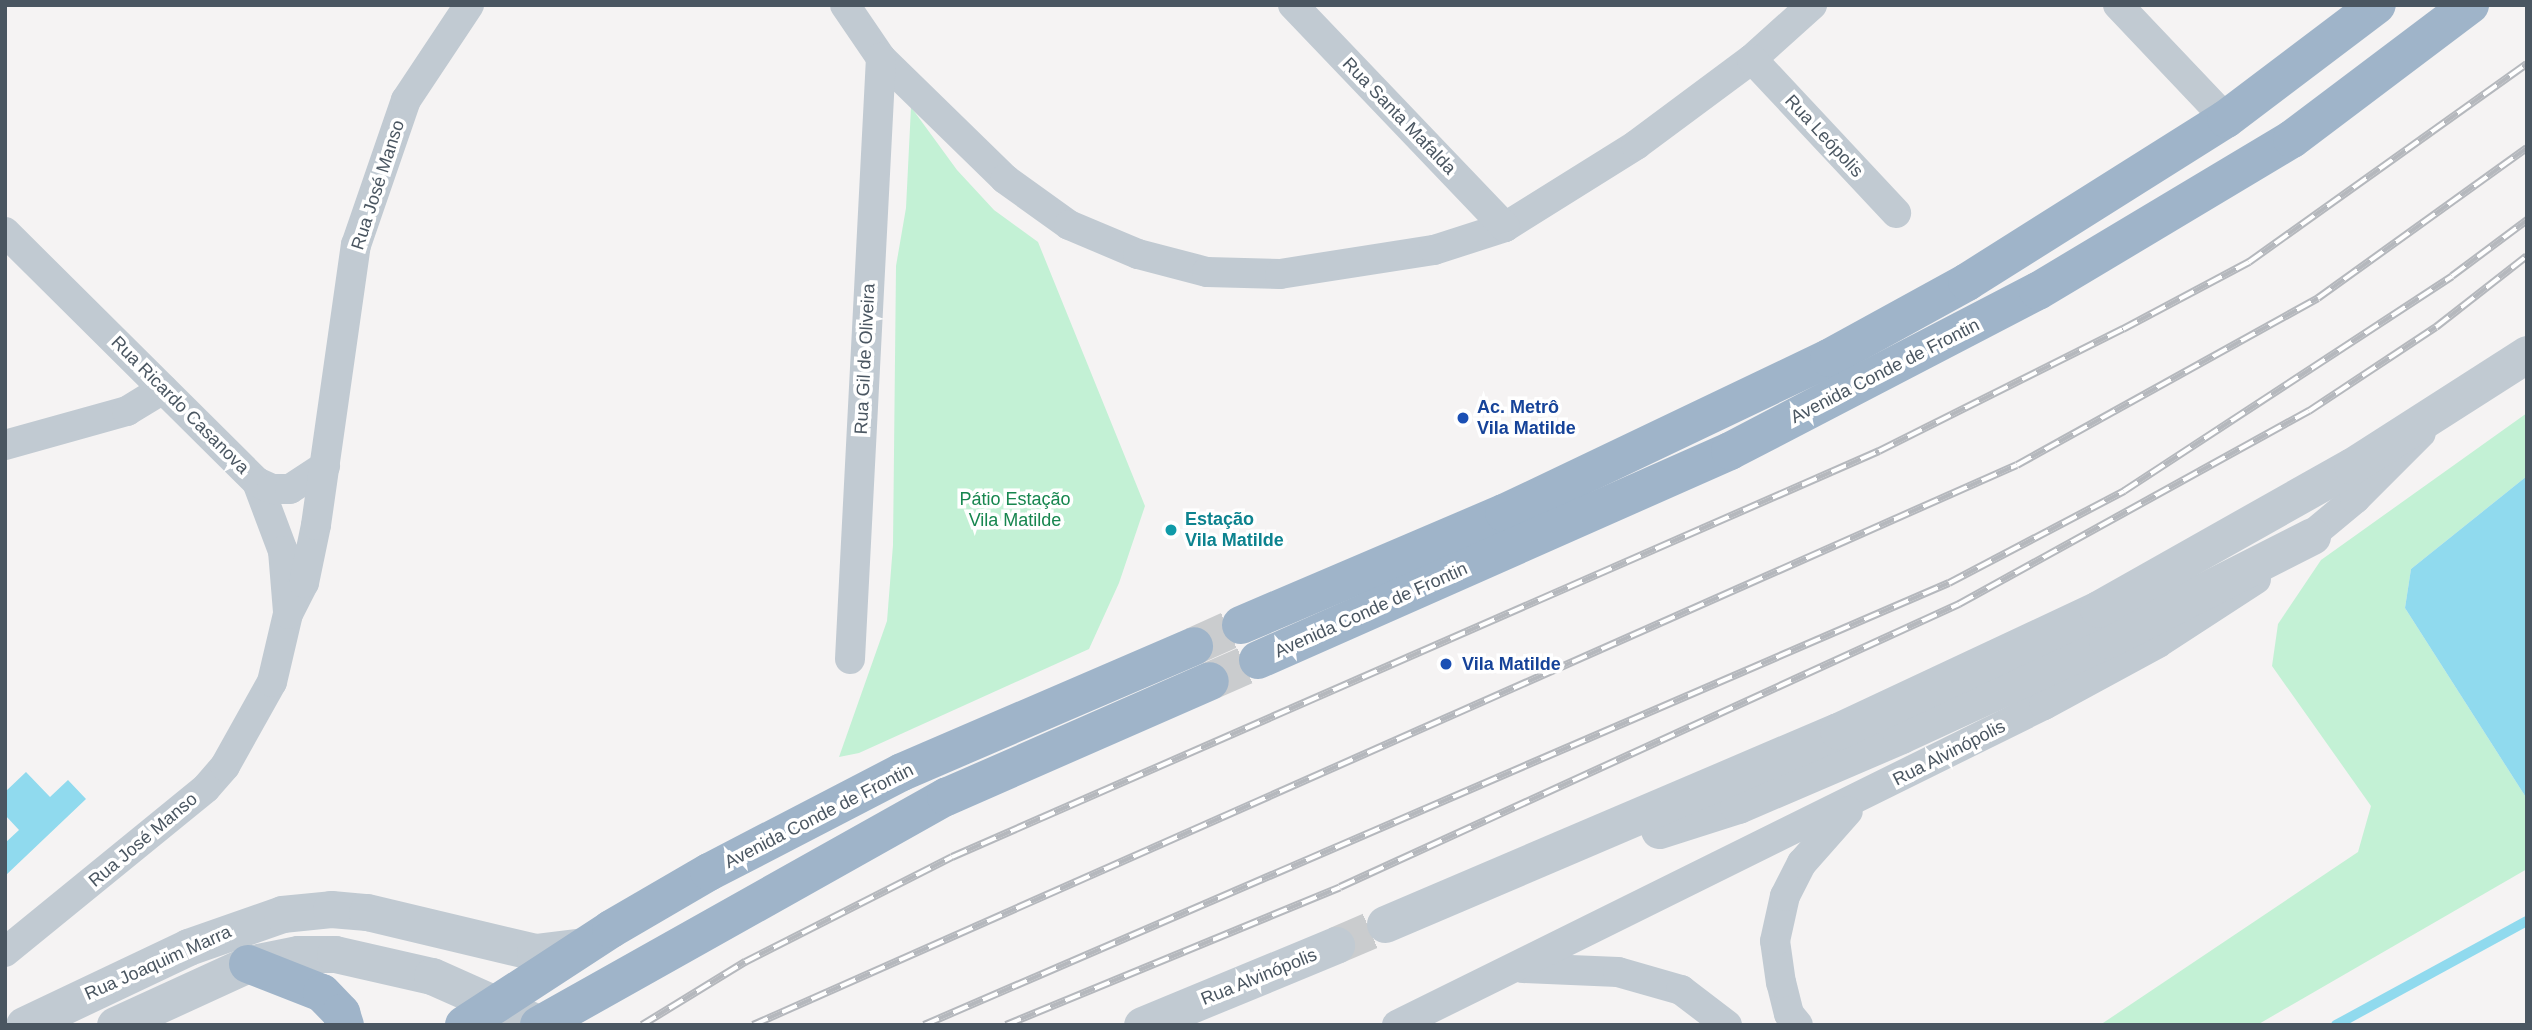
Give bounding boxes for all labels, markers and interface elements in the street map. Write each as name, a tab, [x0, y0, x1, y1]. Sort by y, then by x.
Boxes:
street label: Rua Santa Mafalda	[1338, 53, 1460, 179]
street label: Rua Leópolis	[1780, 90, 1868, 182]
street label: Rua José Manso	[347, 117, 409, 253]
street label: Rua Gil de Oliveira	[850, 283, 880, 435]
street label: Avenida Conde de Frontin	[1787, 314, 1983, 428]
street label: Rua Ricardo Casanova	[107, 332, 253, 478]
place label: Ac. Metrô Vila Matilde	[1477, 397, 1576, 440]
marker: Ac. Metrô Vila Matilde	[1455, 410, 1471, 426]
park label: Pátio Estação Vila Matilde	[959, 489, 1071, 532]
place label: Estação Vila Matilde	[1185, 509, 1284, 552]
marker: Estação Vila Matilde	[1163, 522, 1179, 538]
street label: Avenida Conde de Frontin	[1271, 558, 1471, 662]
place label: Vila Matilde	[1462, 653, 1561, 675]
marker: Vila Matilde	[1436, 654, 1456, 674]
street label: Rua Alvinópolis	[1889, 715, 2009, 791]
street label: Avenida Conde de Frontin	[721, 759, 917, 873]
street label: Rua José Manso	[84, 788, 202, 892]
street label: Rua Joaquim Marra	[81, 921, 235, 1005]
street label: Rua Alvinópolis	[1197, 944, 1321, 1010]

